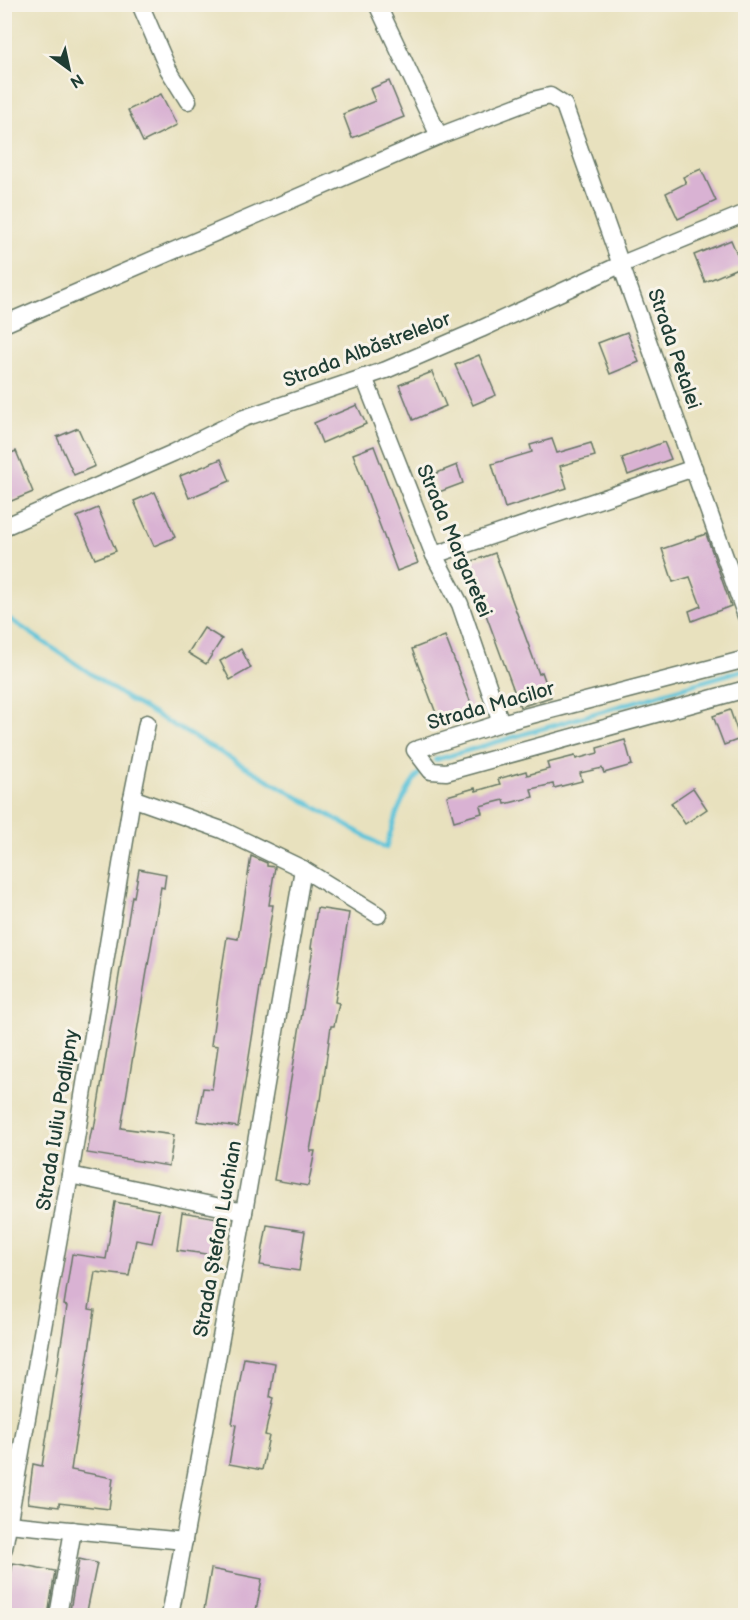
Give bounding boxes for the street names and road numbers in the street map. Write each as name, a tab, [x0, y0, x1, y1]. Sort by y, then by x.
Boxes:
street label: Strada Petalei	[642, 286, 706, 412]
street label: Strada Albăstrelelor	[280, 307, 455, 393]
street label: Strada Margaretei	[411, 461, 497, 621]
street label: Strada Macilor	[425, 676, 558, 736]
street label: Strada Iuliu Podlipny	[32, 1028, 84, 1212]
street label: Strada Ștefan Luchian	[189, 1139, 247, 1339]

